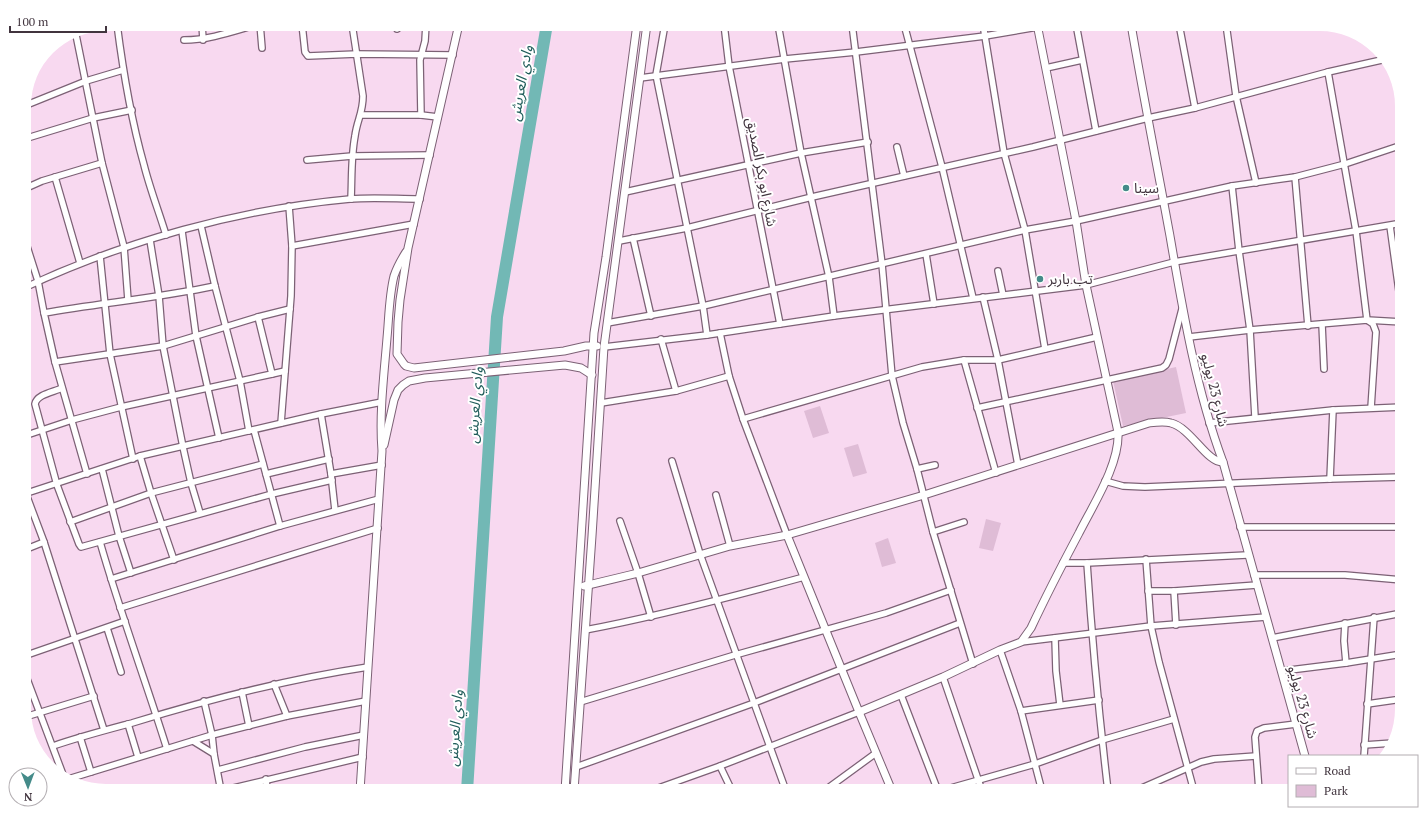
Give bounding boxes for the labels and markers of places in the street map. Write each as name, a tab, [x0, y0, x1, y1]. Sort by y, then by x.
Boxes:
place label: سينا	[1134, 178, 1159, 197]
marker: سينا	[1121, 183, 1131, 193]
place label: تب باربر	[1047, 269, 1093, 288]
marker: تب باربر	[1035, 274, 1045, 284]

